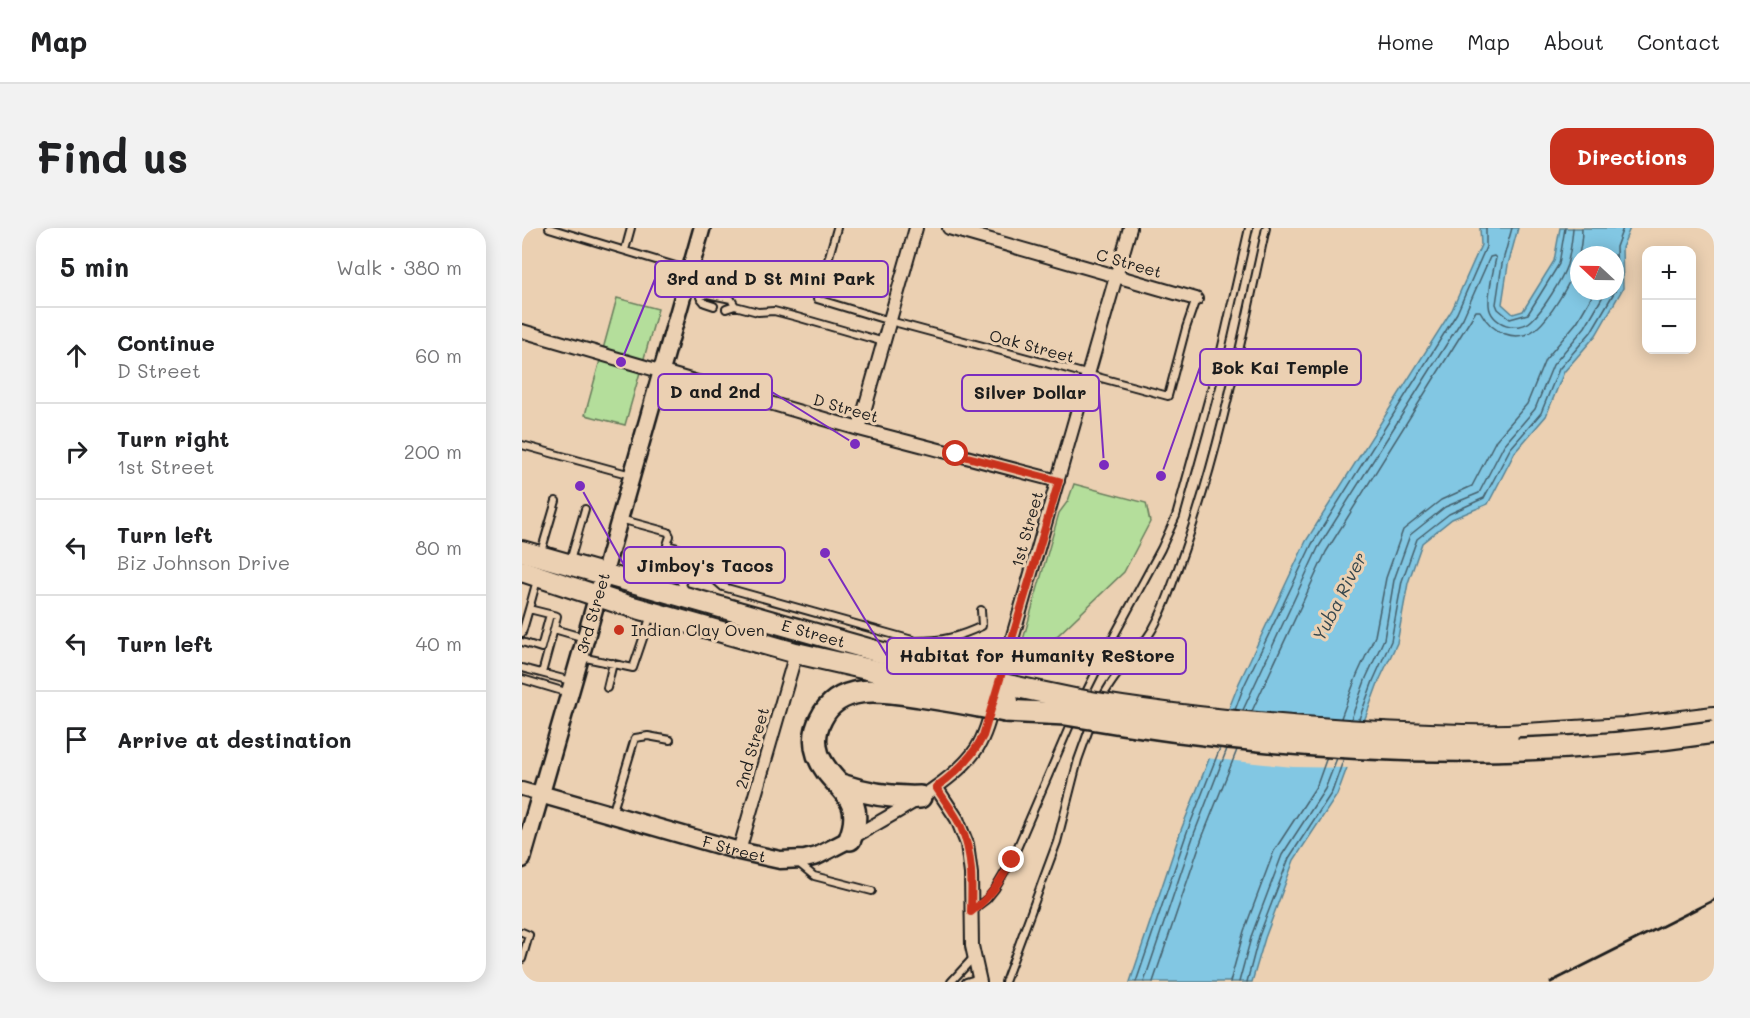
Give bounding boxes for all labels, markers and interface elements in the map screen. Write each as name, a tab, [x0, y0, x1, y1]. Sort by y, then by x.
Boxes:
text: Map	[30, 23, 87, 59]
text: Home	[1377, 28, 1434, 55]
text: Map	[1467, 28, 1510, 55]
text: About	[1543, 28, 1604, 55]
text: Contact	[1637, 28, 1720, 55]
button: Directions	[1550, 128, 1714, 185]
text: Find us	[36, 129, 188, 184]
street label: C Street	[1094, 243, 1164, 282]
north arrow	[1570, 246, 1624, 300]
map controls	[1642, 246, 1696, 354]
button: +	[1642, 246, 1696, 300]
text: 5 min	[60, 250, 129, 284]
text: Walk · 380 m	[336, 254, 462, 280]
callout: 3rd and D St Mini Park	[655, 261, 888, 297]
text: 3rd and D St Mini Park	[667, 266, 875, 290]
button: −	[1642, 300, 1696, 354]
street label: Oak Street	[987, 324, 1077, 367]
text: Continue	[117, 328, 215, 357]
icon: ahead	[60, 339, 93, 372]
text: 60 m	[415, 342, 462, 368]
callout: Bok Kai Temple	[1200, 349, 1361, 385]
text: Bok Kai Temple	[1211, 355, 1349, 379]
text: D Street	[117, 357, 201, 383]
callout: D and 2nd	[658, 374, 772, 410]
callout: Silver Dollar	[962, 375, 1099, 411]
text: D and 2nd	[670, 379, 760, 403]
text: Silver Dollar	[974, 380, 1086, 404]
street label: D Street	[811, 388, 881, 427]
text: Turn right	[117, 424, 229, 453]
icon: right	[60, 435, 93, 468]
text: 200 m	[404, 438, 462, 464]
route start	[942, 440, 968, 466]
text: 1st Street	[117, 453, 215, 479]
street label: 1st Street	[1006, 488, 1047, 569]
text: Turn left	[117, 520, 213, 549]
icon: left	[60, 531, 93, 564]
text: 80 m	[415, 534, 462, 560]
callout: Jimboy's Tacos	[624, 547, 785, 583]
water label: Yuba River	[1306, 548, 1372, 645]
text: Biz Johnson Drive	[117, 549, 290, 575]
text: Jimboy's Tacos	[636, 553, 774, 577]
street label: 3rd Street	[571, 570, 614, 656]
street label: E Street	[779, 614, 848, 652]
place label: Indian Clay Oven	[631, 619, 765, 640]
marker: Indian Clay Oven	[612, 623, 626, 637]
icon: left	[60, 627, 93, 660]
text: Turn left	[117, 629, 213, 658]
text: 40 m	[416, 630, 462, 656]
callout: Habitat for Humanity ReStore	[887, 638, 1186, 674]
text: Habitat for Humanity ReStore	[899, 643, 1175, 667]
street label: 2nd Street	[730, 705, 773, 791]
icon: arrive	[60, 723, 93, 756]
text: Arrive at destination	[117, 725, 352, 754]
street label: F Street	[700, 830, 768, 867]
route end	[998, 846, 1024, 872]

